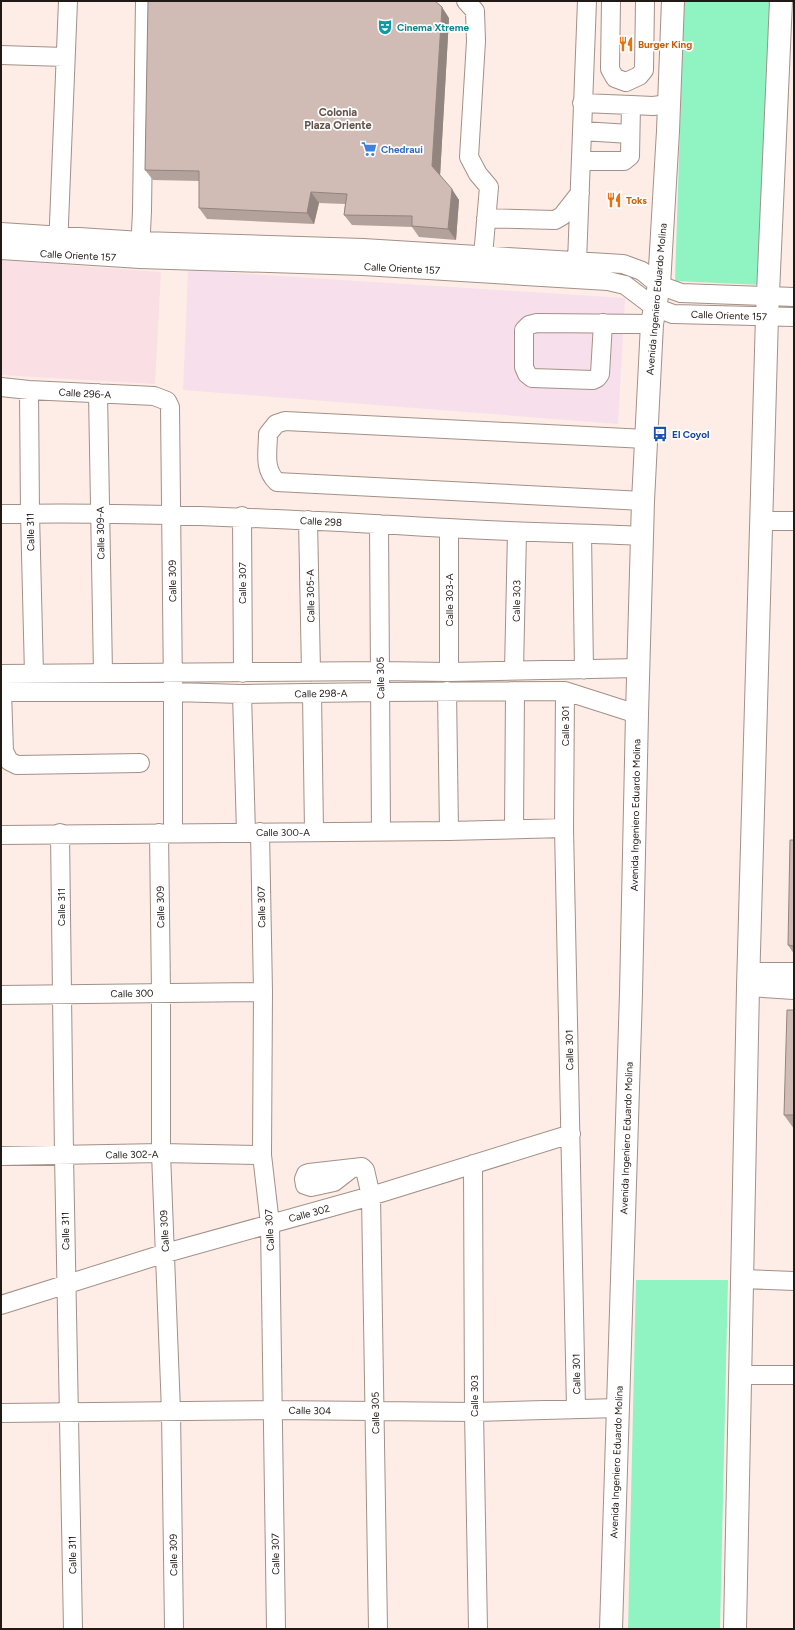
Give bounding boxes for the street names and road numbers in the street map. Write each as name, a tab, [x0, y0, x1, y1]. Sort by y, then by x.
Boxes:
street label: Avenida Ingeniero Eduardo Molina	[643, 222, 670, 376]
street label: Calle Oriente 157	[40, 247, 117, 264]
street label: Calle Oriente 157	[364, 260, 441, 277]
street label: Calle Oriente 157	[691, 308, 768, 323]
street label: Calle 296-A	[58, 386, 112, 401]
street label: Calle 309-A	[94, 506, 107, 560]
street label: Calle 311	[24, 513, 37, 551]
street label: Calle 298	[300, 514, 342, 529]
street label: Calle 309	[166, 559, 179, 602]
street label: Calle 307	[236, 561, 249, 604]
street label: Calle 305-A	[304, 569, 317, 623]
street label: Calle 303-A	[443, 573, 456, 626]
street label: Calle 303	[510, 580, 523, 622]
street label: Calle 305	[374, 657, 387, 699]
street label: Calle 298-A	[294, 687, 348, 700]
street label: Calle 301	[559, 706, 572, 746]
street label: Avenida Ingeniero Eduardo Molina	[628, 739, 643, 891]
street label: Calle 300-A	[256, 826, 310, 839]
street label: Calle 309	[154, 885, 167, 928]
street label: Calle 307	[255, 885, 268, 928]
street label: Calle 311	[55, 888, 68, 926]
street label: Calle 300	[110, 987, 154, 1000]
street label: Calle 301	[563, 1030, 576, 1070]
street label: Avenida Ingeniero Eduardo Molina	[617, 1062, 636, 1214]
street label: Calle 302-A	[105, 1148, 159, 1161]
street label: Calle 302	[287, 1202, 331, 1225]
street label: Calle 307	[262, 1208, 277, 1251]
street label: Calle 309	[157, 1209, 172, 1252]
street label: Calle 311	[59, 1212, 72, 1250]
street label: Calle 301	[570, 1354, 583, 1394]
street label: Calle 303	[468, 1375, 481, 1417]
street label: Avenida Ingeniero Eduardo Molina	[607, 1386, 626, 1538]
street label: Calle 305	[369, 1392, 382, 1434]
street label: Calle 304	[289, 1404, 331, 1417]
street label: Calle 307	[269, 1532, 282, 1575]
street label: Calle 309	[167, 1533, 180, 1576]
street label: Calle 311	[66, 1536, 79, 1574]

